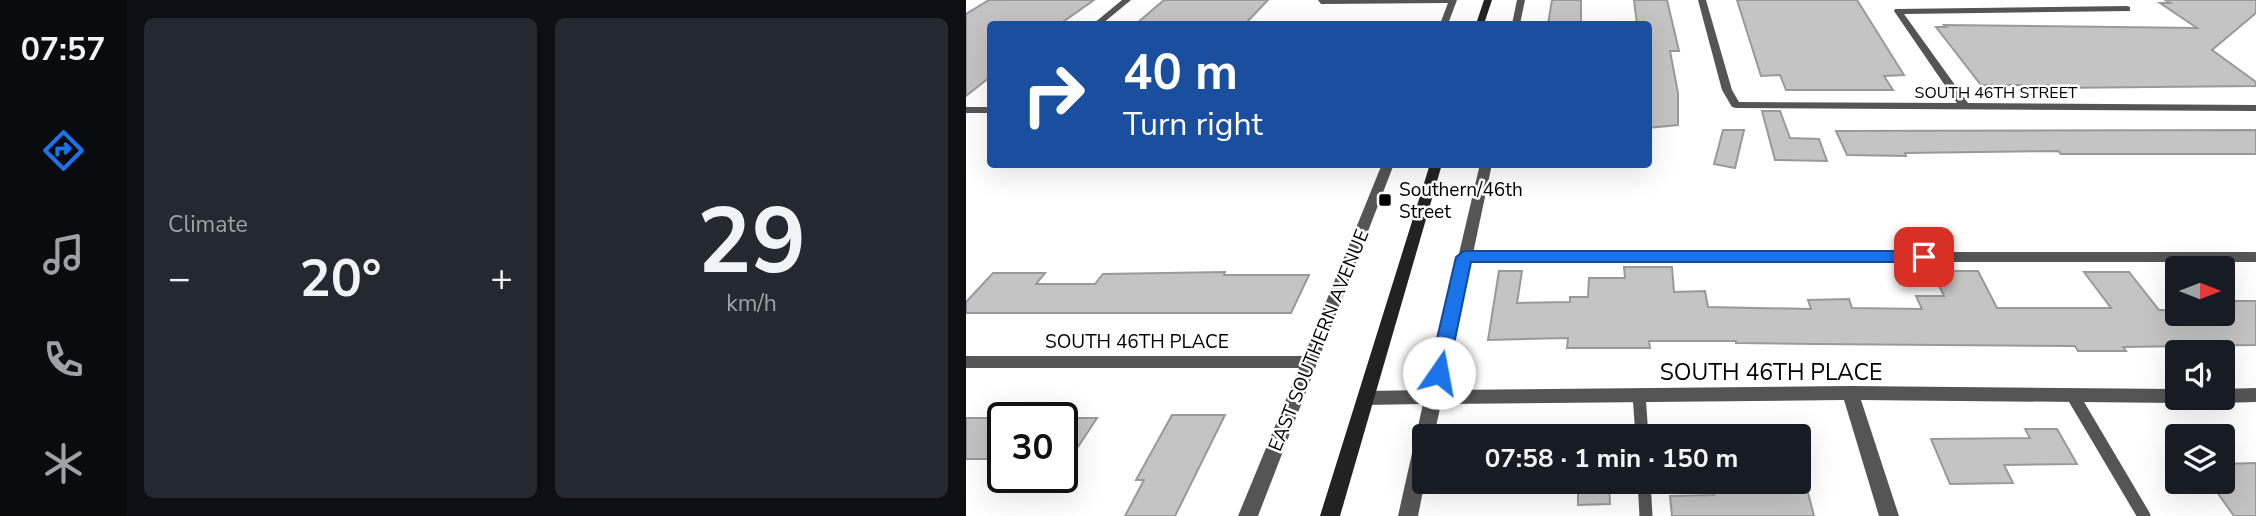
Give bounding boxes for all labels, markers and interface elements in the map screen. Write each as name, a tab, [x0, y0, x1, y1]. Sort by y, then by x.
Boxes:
text: 07:57	[21, 28, 105, 71]
text: 40 m	[1123, 39, 1238, 106]
icon: right	[1008, 49, 1099, 140]
street label: SOUTH 46TH STREET	[1915, 82, 2078, 104]
text: Turn right	[1123, 103, 1263, 146]
icon: directions	[39, 126, 88, 175]
place label: Southern/46th Street	[1399, 177, 1523, 225]
text: 29	[697, 180, 806, 304]
marker: Southern/46th Street	[1377, 192, 1393, 208]
text: Climate	[168, 209, 248, 240]
street label: EAST SOUTHERN AVENUE	[1262, 226, 1375, 455]
pin	[1894, 227, 1954, 287]
icon: music	[39, 230, 88, 279]
icon: arrive	[1905, 238, 1943, 276]
text: 20°	[299, 243, 382, 314]
text: −	[168, 253, 191, 304]
text: +	[490, 253, 513, 304]
north arrow	[2165, 256, 2235, 326]
map controls	[2165, 256, 2235, 494]
text: km/h	[726, 288, 777, 319]
street label: SOUTH 46TH PLACE	[1045, 329, 1229, 355]
icon: phone	[39, 335, 88, 384]
position arrow	[1402, 336, 1476, 410]
button: sound	[2165, 340, 2235, 410]
street label: SOUTH 46TH PLACE	[1660, 357, 1882, 388]
speed limit sign: 30	[987, 402, 1078, 493]
button: layers	[2165, 424, 2235, 494]
icon: climate	[39, 439, 88, 488]
text: 07:58 · 1 min · 150 m	[1485, 441, 1738, 476]

